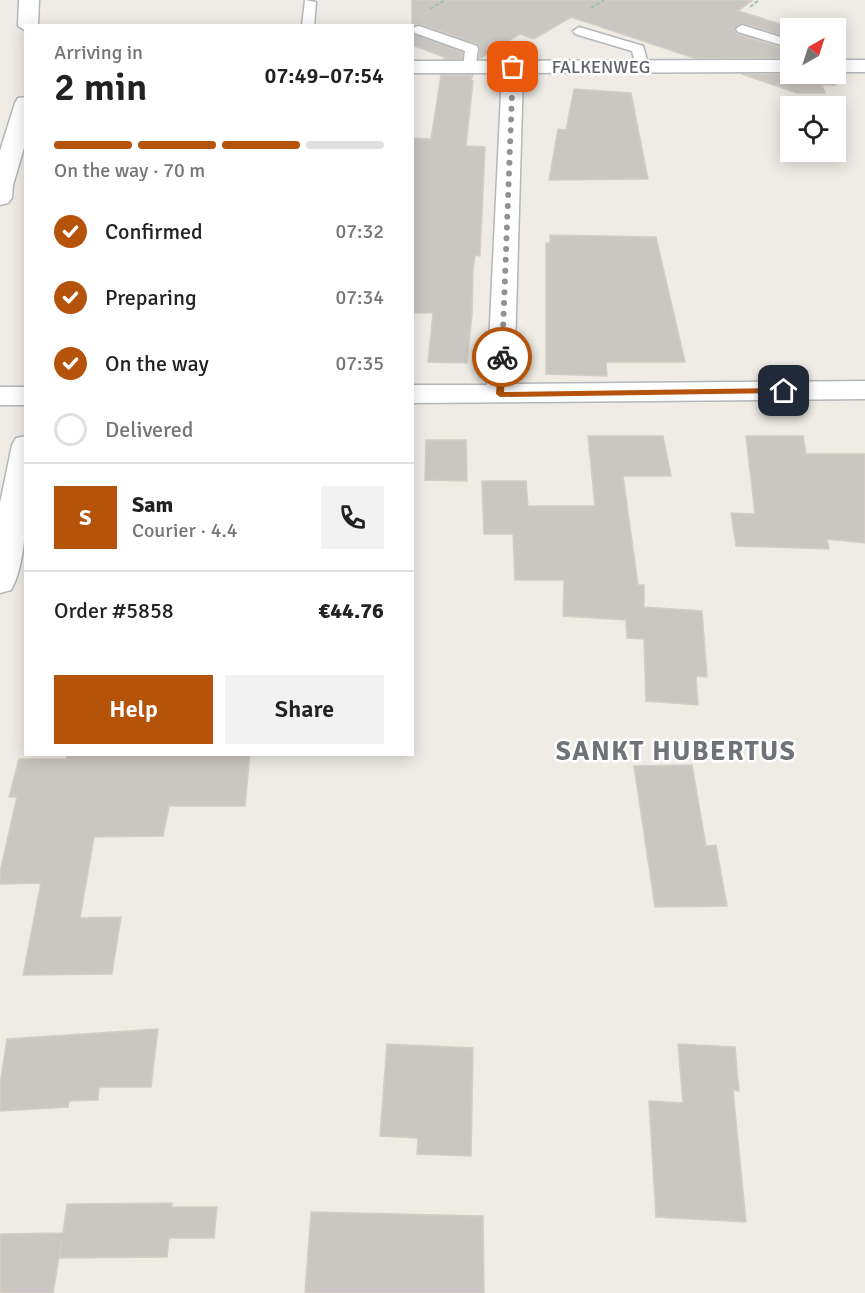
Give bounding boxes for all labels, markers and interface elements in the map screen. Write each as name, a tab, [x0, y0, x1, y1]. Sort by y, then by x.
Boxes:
north arrow	[780, 18, 846, 84]
map controls	[780, 18, 846, 162]
text: Arriving in	[54, 40, 143, 65]
pin	[487, 41, 538, 92]
icon: bag	[496, 50, 529, 83]
street label: FALKENWEG	[552, 56, 650, 78]
text: 07:49–07:54	[265, 62, 384, 89]
text: 2 min	[54, 63, 147, 111]
button: locate	[780, 96, 846, 162]
text: On the way · 70 m	[54, 158, 205, 183]
icon: check	[54, 215, 87, 248]
text: Confirmed	[105, 218, 203, 245]
text: 07:32	[335, 219, 384, 244]
icon: check	[54, 281, 87, 314]
text: Preparing	[105, 284, 197, 311]
text: 07:34	[335, 285, 384, 310]
courier	[472, 327, 532, 387]
icon: bike	[486, 341, 519, 374]
icon: check	[54, 347, 87, 380]
text: On the way	[105, 350, 209, 377]
text: 07:35	[335, 351, 384, 376]
pin	[758, 365, 809, 416]
icon: home	[767, 374, 800, 407]
text: Delivered	[105, 416, 193, 443]
button: phone	[321, 486, 384, 549]
text: Sam	[132, 491, 173, 518]
text: S	[79, 504, 92, 531]
text: Courier · 4.4	[132, 518, 238, 543]
text: Order #5858	[54, 597, 174, 624]
text: €44.76	[318, 597, 384, 624]
button: Help	[54, 675, 213, 744]
button: Share	[225, 675, 384, 744]
district label: SANKT HUBERTUS	[556, 735, 796, 768]

